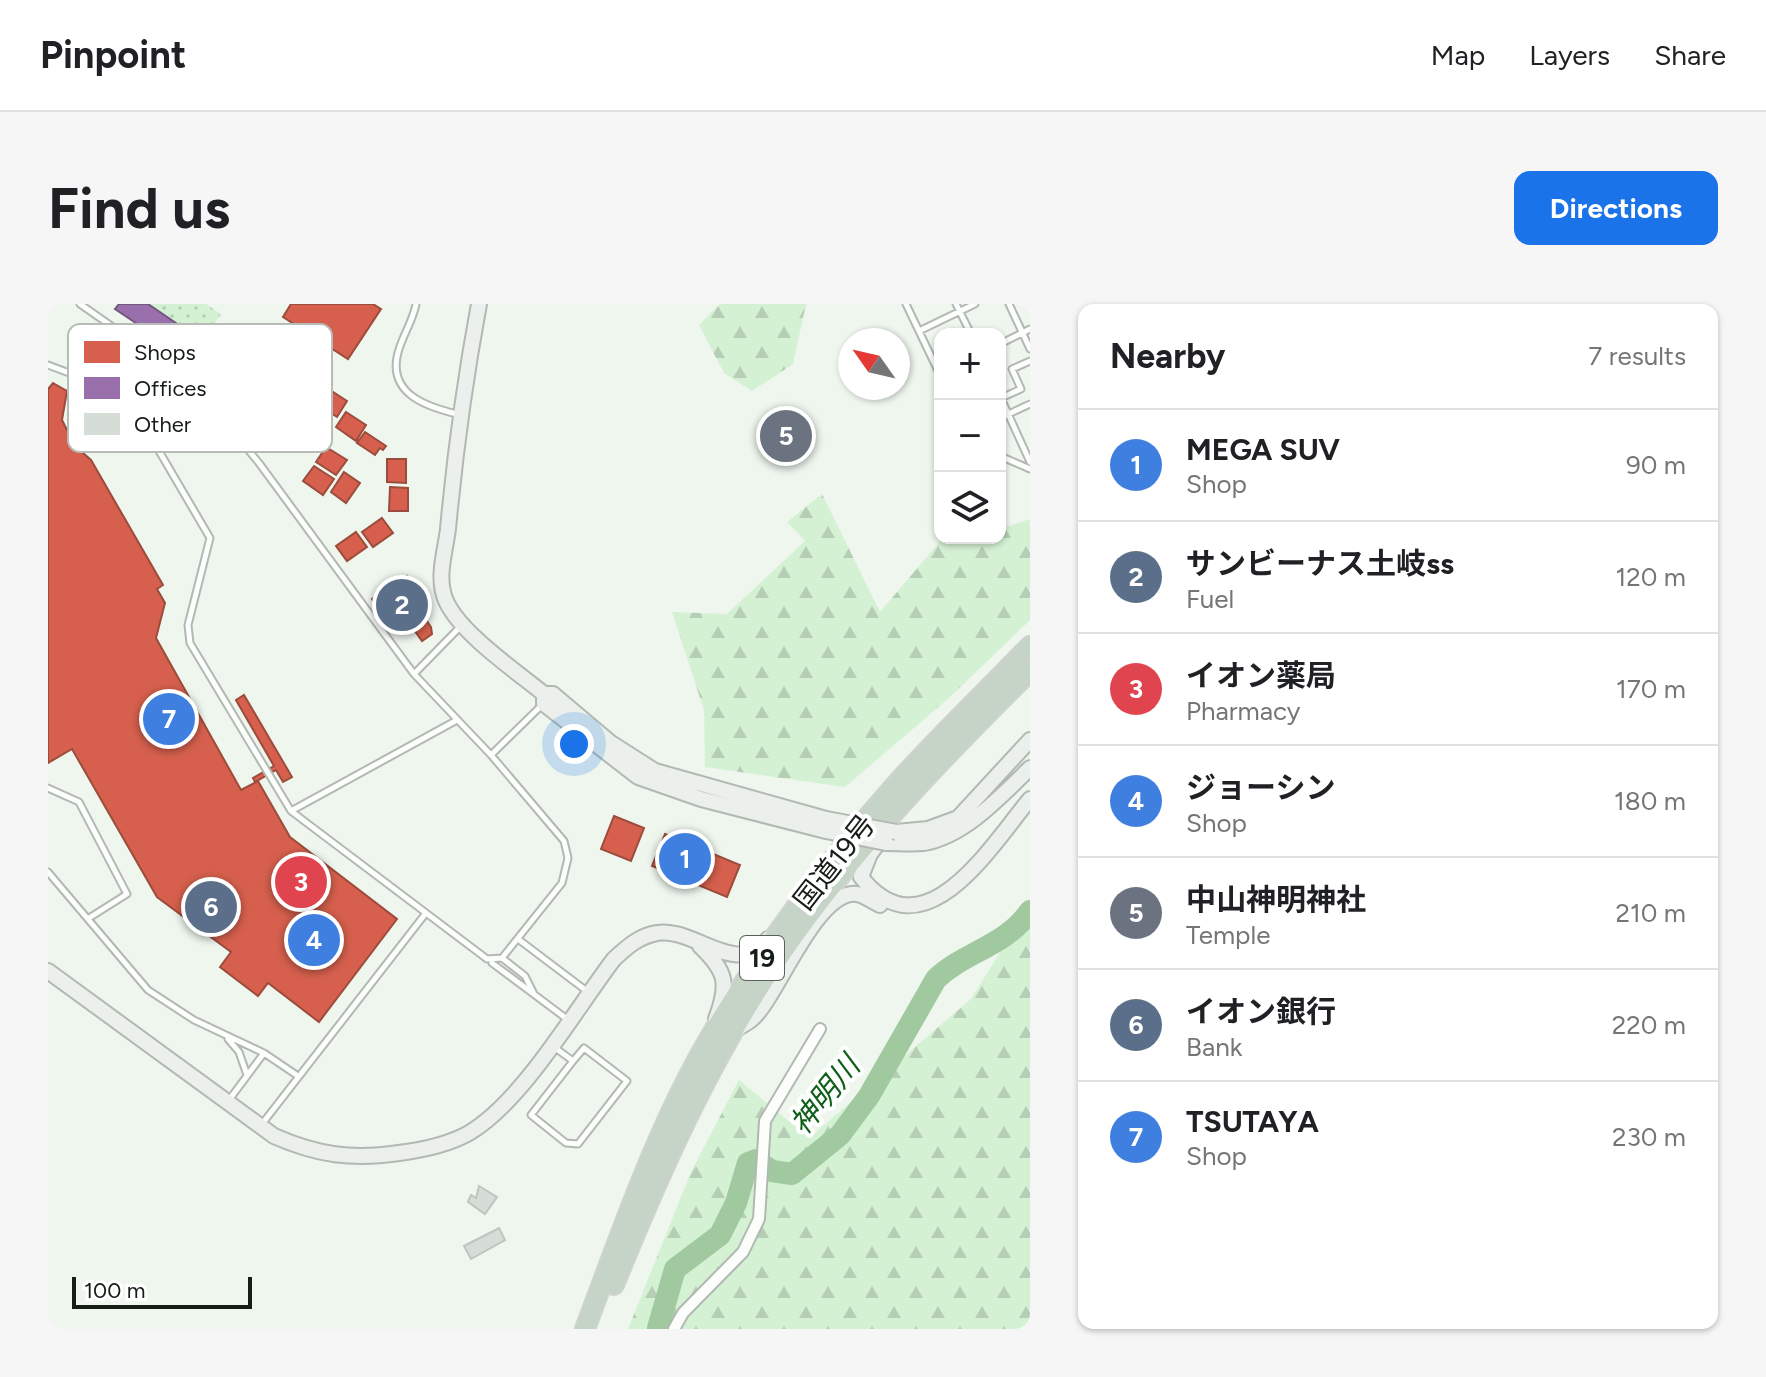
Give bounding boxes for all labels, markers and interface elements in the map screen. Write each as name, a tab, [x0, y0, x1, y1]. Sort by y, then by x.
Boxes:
text: Pinpoint	[40, 32, 186, 78]
text: Map	[1431, 38, 1485, 72]
text: Layers	[1529, 38, 1610, 72]
text: Share	[1654, 38, 1726, 72]
button: Directions	[1514, 171, 1718, 245]
text: Find us	[48, 175, 230, 242]
legend	[68, 324, 332, 452]
north arrow	[838, 328, 910, 400]
map controls	[934, 328, 1006, 544]
button: +	[934, 328, 1006, 400]
text: Nearby	[1110, 336, 1225, 377]
text: Shops	[134, 339, 196, 366]
text: 7 results	[1588, 340, 1686, 372]
text: Offices	[134, 375, 207, 402]
button: −	[934, 400, 1006, 472]
pin: 5	[760, 406, 812, 466]
text: Other	[134, 411, 192, 438]
text: MEGA SUV	[1186, 431, 1340, 468]
text: 1	[1131, 449, 1141, 481]
text: 90 m	[1626, 449, 1686, 481]
text: Shop	[1186, 468, 1247, 500]
button: layers	[934, 472, 1006, 544]
text: サンビーナス土岐ss	[1186, 545, 1454, 582]
text: 2	[1128, 561, 1144, 593]
text: 120 m	[1616, 561, 1686, 593]
pin: 2	[376, 575, 428, 635]
text: Fuel	[1186, 583, 1234, 615]
text: イオン薬局	[1186, 657, 1336, 694]
text: 3	[1129, 673, 1143, 705]
text: 170 m	[1616, 673, 1686, 705]
pin: 7	[143, 689, 195, 749]
text: Pharmacy	[1186, 695, 1300, 727]
your location	[554, 724, 594, 764]
text: ジョーシン	[1186, 769, 1335, 806]
text: 4	[1128, 785, 1144, 817]
text: 180 m	[1614, 785, 1686, 817]
text: Shop	[1186, 807, 1247, 839]
street label: 国道19号	[786, 808, 882, 916]
pin: 1	[659, 829, 711, 889]
pin: 3	[275, 852, 327, 912]
pin: 6	[185, 877, 237, 937]
text: 中山神明神社	[1186, 881, 1366, 918]
text: 5	[1128, 897, 1144, 929]
text: 210 m	[1616, 897, 1686, 929]
pin: 4	[288, 910, 340, 970]
text: Temple	[1186, 919, 1270, 951]
road number: 19	[740, 936, 784, 980]
text: イオン銀行	[1186, 993, 1336, 1030]
text: 6	[1128, 1009, 1144, 1041]
text: 220 m	[1612, 1009, 1686, 1041]
text: Bank	[1186, 1031, 1242, 1063]
water label: 神明川	[782, 1046, 869, 1141]
text: TSUTAYA	[1186, 1103, 1319, 1140]
text: 7	[1129, 1121, 1143, 1153]
text: 230 m	[1612, 1121, 1686, 1153]
text: Shop	[1186, 1140, 1247, 1172]
scale bar	[72, 1273, 252, 1309]
text: 100 m	[84, 1277, 145, 1304]

